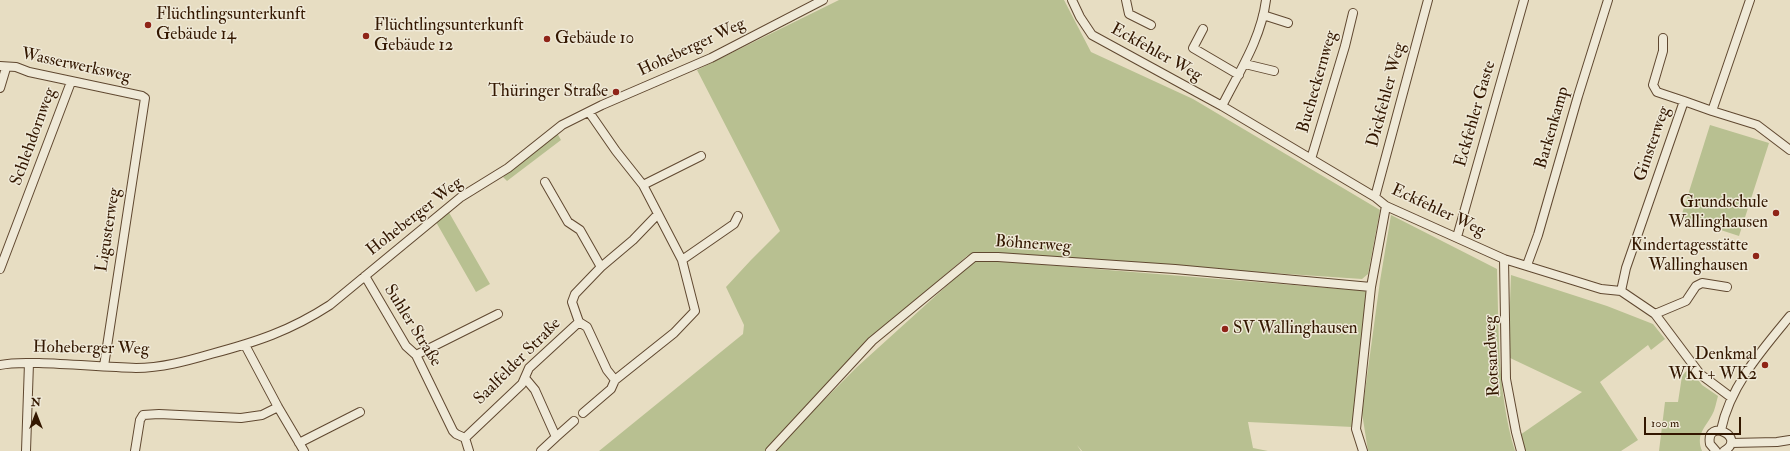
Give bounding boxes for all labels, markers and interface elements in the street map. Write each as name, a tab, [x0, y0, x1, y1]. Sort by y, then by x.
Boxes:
place label: Flüchtlingsunterkunft Gebäude 14	[156, 5, 306, 45]
street label: Hoheberger Weg	[635, 14, 749, 82]
place label: Flüchtlingsunterkunft Gebäude 12	[374, 16, 524, 56]
marker: Flüchtlingsunterkunft Gebäude 14	[143, 20, 153, 30]
street label: Eckfehler Weg	[1107, 20, 1205, 86]
place label: Gebäude 10	[555, 29, 634, 49]
street label: Bucheckernweg	[1294, 29, 1342, 135]
marker: Flüchtlingsunterkunft Gebäude 12	[361, 31, 371, 41]
marker: Gebäude 10	[542, 34, 552, 44]
street label: Dickfehler Weg	[1363, 41, 1411, 149]
street label: Wasserwerksweg	[19, 44, 133, 88]
street label: Eckfehler Gaste	[1451, 58, 1501, 170]
place label: Thüringer Straße	[488, 82, 608, 102]
street label: Barkenkamp	[1531, 84, 1575, 172]
street label: Schlehdornweg	[7, 85, 61, 189]
marker: Thüringer Straße	[611, 87, 621, 97]
street label: Ginsterweg	[1631, 104, 1675, 184]
street label: Hoheberger Weg	[363, 173, 467, 261]
street label: Eckfehler Weg	[1388, 180, 1488, 242]
street label: Ligusterweg	[92, 187, 126, 273]
place label: Grundschule Wallinghausen	[1668, 193, 1768, 233]
marker: Grundschule Wallinghausen	[1771, 208, 1781, 218]
street label: Böhnerweg	[994, 232, 1072, 258]
place label: Kindertagesstätte Wallinghausen	[1631, 236, 1748, 276]
marker: Kindertagesstätte Wallinghausen	[1751, 251, 1761, 261]
street label: Suhler Straße	[379, 281, 445, 371]
street label: Saalfelder Straße	[470, 314, 566, 410]
street label: Rotsandweg	[1481, 315, 1505, 397]
place label: SV Wallinghausen	[1233, 319, 1358, 339]
marker: SV Wallinghausen	[1220, 324, 1230, 334]
street label: Hoheberger Weg	[33, 338, 149, 360]
place label: Denkmal WK1 + WK2	[1669, 345, 1757, 385]
marker: Denkmal WK1 + WK2	[1760, 360, 1770, 370]
north arrow	[16, 395, 56, 435]
text: N	[31, 396, 41, 409]
scale bar	[1646, 409, 1743, 435]
text: 100 m	[1651, 416, 1679, 431]

